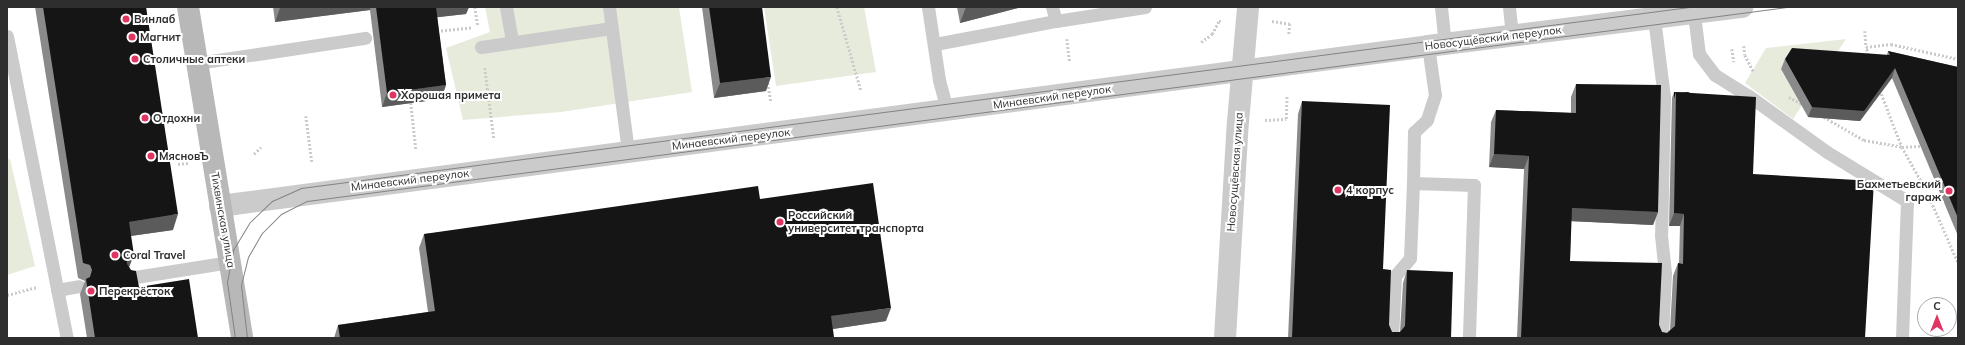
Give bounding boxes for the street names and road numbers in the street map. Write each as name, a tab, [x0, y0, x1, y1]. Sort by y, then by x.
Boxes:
street label: Новосущёвский переулок	[1424, 23, 1562, 53]
street label: Минаевский переулок	[992, 82, 1112, 112]
street label: Новосущёвская улица	[1224, 112, 1246, 232]
street label: Минаевский переулок	[671, 125, 791, 153]
street label: Минаевский переулок	[350, 166, 470, 194]
street label: Тихвинская улица	[208, 171, 238, 269]

